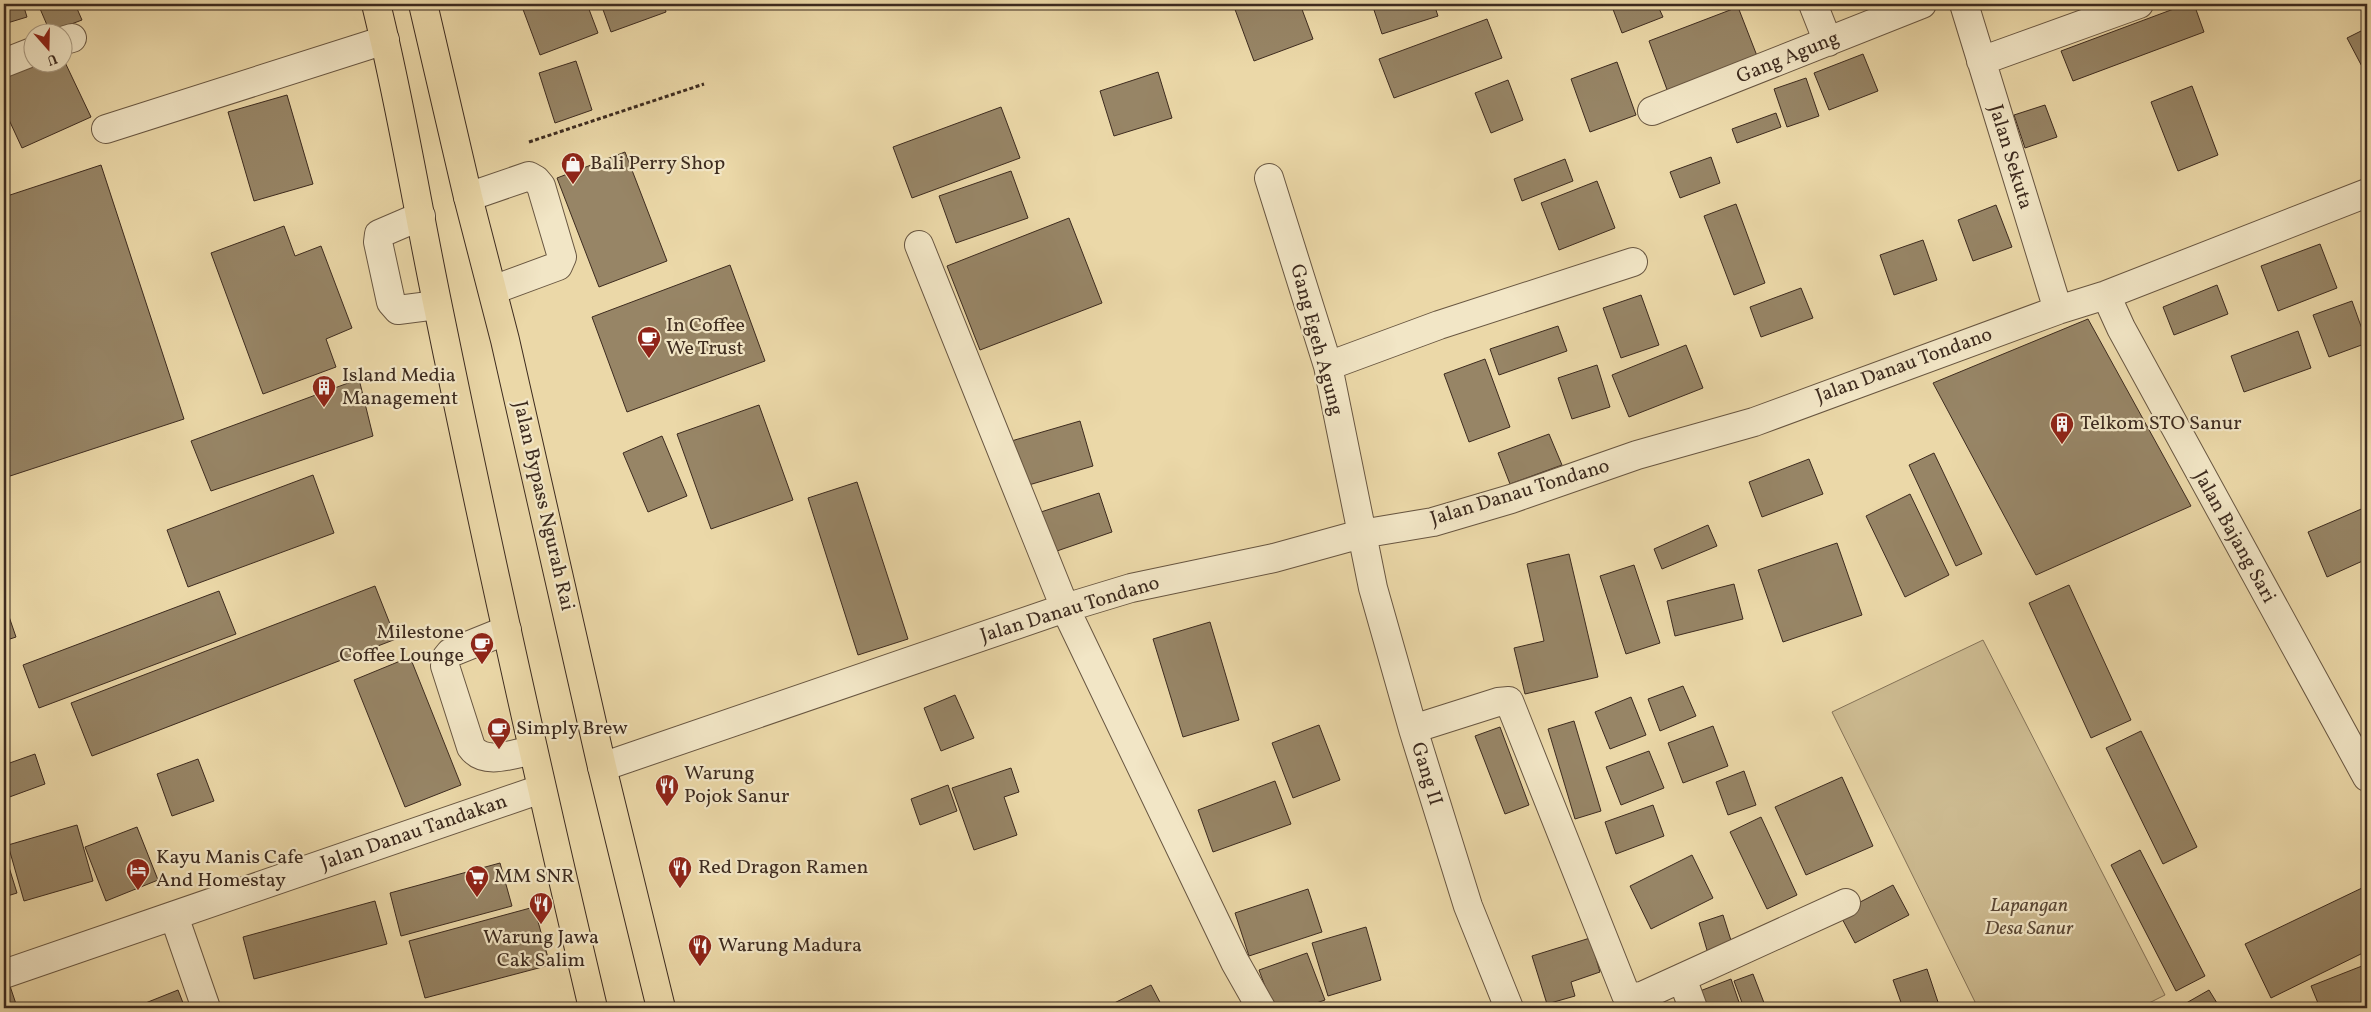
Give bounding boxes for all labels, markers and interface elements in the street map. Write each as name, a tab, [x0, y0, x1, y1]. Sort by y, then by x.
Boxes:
north arrow	[22, 22, 72, 72]
street label: Gang Agung	[1732, 25, 1844, 91]
text: U	[44, 48, 60, 70]
street label: Jalan Sekuta	[1981, 101, 2039, 213]
place label: Bali Perry Shop	[590, 150, 725, 178]
shop icon: Bali Perry Shop	[560, 151, 586, 185]
street label: Gang Egeh Agung	[1282, 261, 1350, 419]
place label: In Coffee We Trust	[666, 312, 745, 363]
street label: Jalan Danau Tondano	[1812, 321, 1996, 411]
cafe icon: In Coffee We Trust	[636, 325, 662, 359]
place label: Island Media Management	[342, 362, 458, 413]
building icon: Island Media Management	[311, 374, 337, 408]
street label: Jalan Bypass Ngurah Rai	[505, 398, 581, 614]
place label: Telkom STO Sanur	[2080, 410, 2242, 438]
building icon: Telkom STO Sanur	[2049, 411, 2075, 445]
street label: Jalan Danau Tondano	[1427, 452, 1613, 534]
street label: Jalan Bajang Sari	[2186, 465, 2282, 609]
street label: Jalan Danau Tondano	[977, 569, 1163, 651]
place label: Milestone Coffee Lounge	[339, 619, 464, 670]
cafe icon: Milestone Coffee Lounge	[469, 631, 495, 665]
place label: Simply Brew	[516, 715, 628, 743]
cafe icon: Simply Brew	[486, 716, 512, 750]
street label: Gang II	[1403, 739, 1449, 809]
place label: Warung Pojok Sanur	[684, 760, 789, 811]
restaurant icon: Warung Pojok Sanur	[654, 773, 680, 807]
street label: Jalan Danau Tandakan	[317, 788, 511, 878]
place label: Kayu Manis Cafe And Homestay	[156, 844, 303, 895]
place label: Red Dragon Ramen	[698, 854, 869, 882]
restaurant icon: Red Dragon Ramen	[667, 855, 693, 889]
hotel icon: Kayu Manis Cafe And Homestay	[125, 857, 151, 891]
place label: MM SNR	[494, 863, 575, 891]
supermarket icon: MM SNR	[464, 864, 490, 898]
restaurant icon: Warung Jawa Cak Salim	[528, 891, 554, 925]
park label: Lapangan Desa Sanur	[1985, 892, 2074, 943]
place label: Warung Jawa Cak Salim	[483, 924, 599, 975]
place label: Warung Madura	[718, 932, 862, 960]
restaurant icon: Warung Madura	[687, 933, 713, 967]

